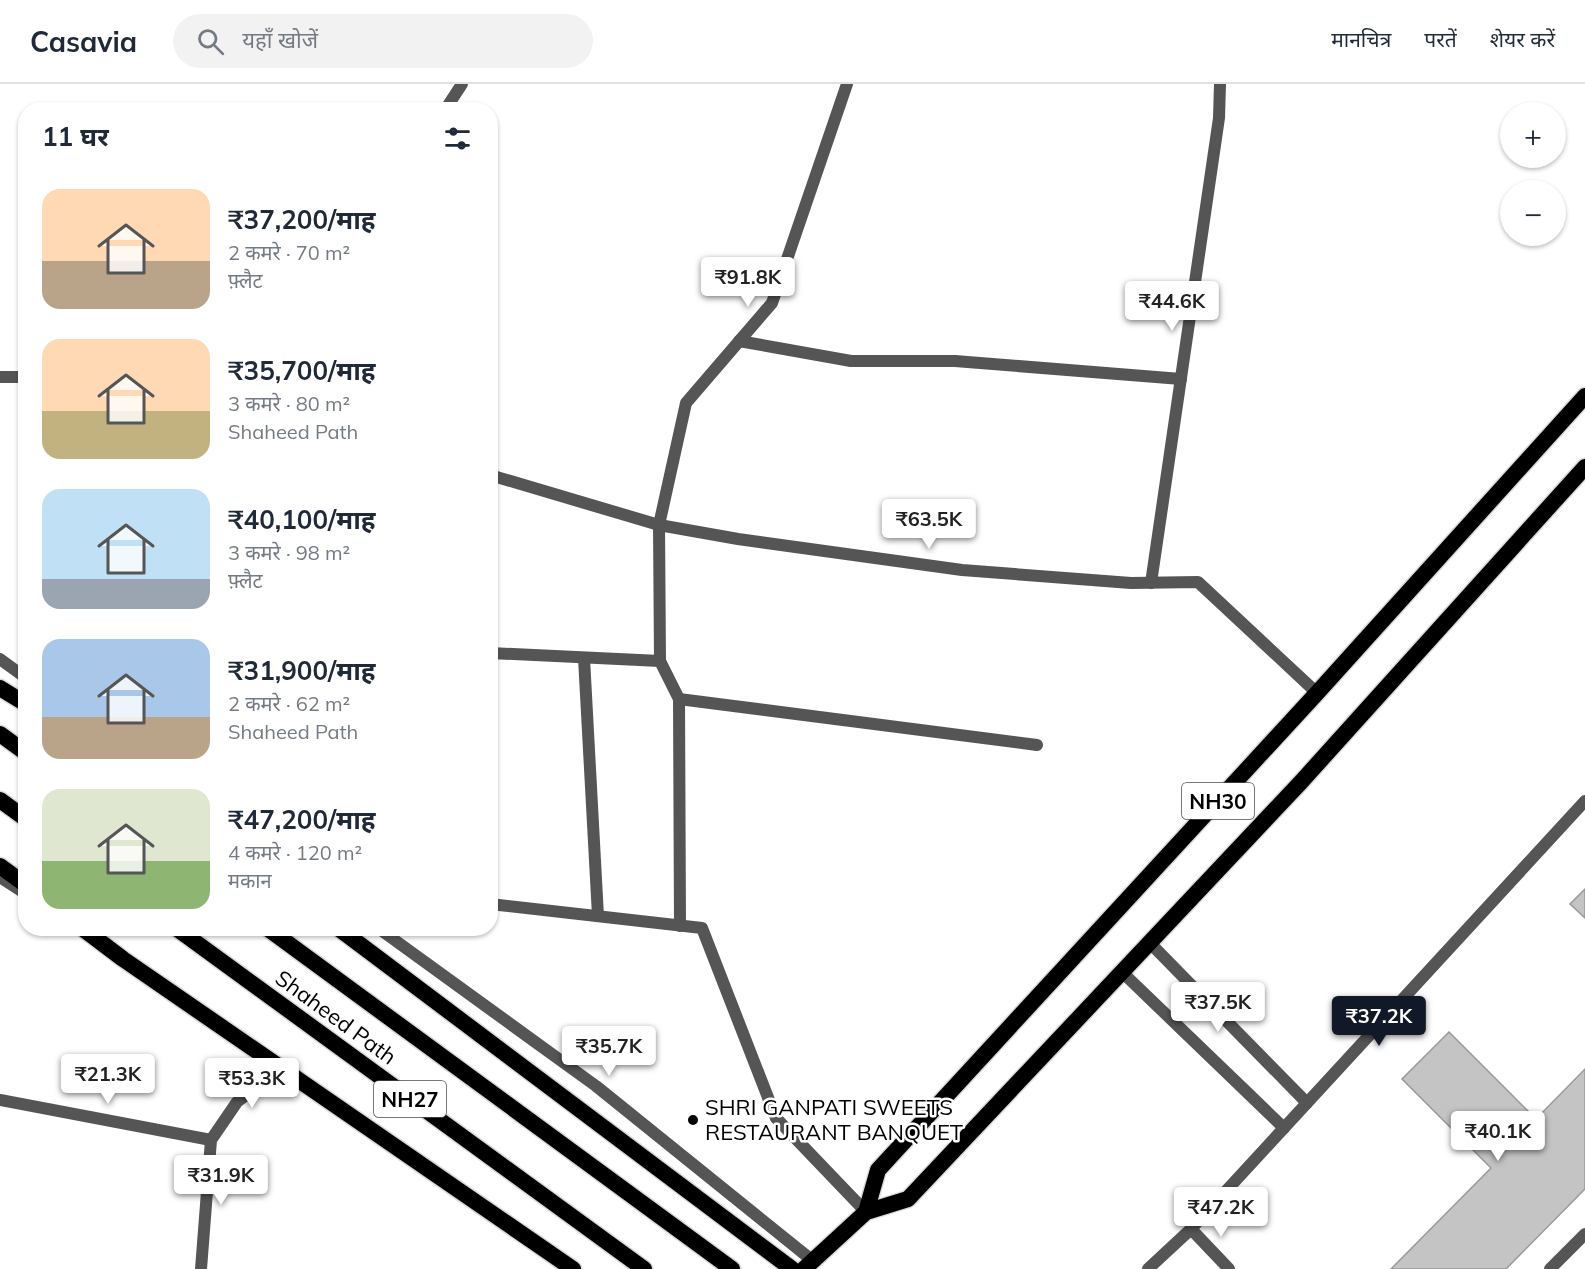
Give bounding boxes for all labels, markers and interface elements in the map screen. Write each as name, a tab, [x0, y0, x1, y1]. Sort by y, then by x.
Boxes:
search box	[173, 14, 593, 68]
text: Casavia	[30, 24, 137, 59]
icon: search	[194, 25, 227, 58]
text: यहाँ खोजें	[242, 26, 318, 54]
text: मानचित्र	[1331, 26, 1391, 52]
text: परतें	[1424, 26, 1457, 52]
text: शेयर करें	[1490, 26, 1555, 52]
map controls	[1500, 102, 1566, 246]
button: +	[1500, 102, 1566, 168]
text: 11 घर	[42, 120, 109, 153]
icon: filters	[441, 122, 474, 155]
button: −	[1500, 180, 1566, 246]
text: ₹37,200/माह	[228, 203, 376, 236]
icon: home	[90, 213, 162, 285]
text: 2 कमरे · 70 m²	[228, 240, 350, 265]
pin: ₹91.8K	[699, 257, 797, 308]
text: ₹91.8K	[715, 264, 781, 289]
text: फ़्लैट	[228, 268, 263, 293]
pin: ₹44.6K	[1123, 281, 1221, 332]
text: ₹44.6K	[1139, 288, 1205, 313]
text: ₹35,700/माह	[228, 354, 376, 387]
icon: home	[90, 363, 162, 435]
text: 3 कमरे · 80 m²	[228, 391, 350, 416]
text: Shaheed Path	[228, 419, 358, 444]
pin: ₹63.5K	[880, 499, 978, 550]
text: ₹40,100/माह	[228, 503, 376, 536]
text: ₹63.5K	[896, 506, 962, 531]
icon: home	[90, 513, 162, 585]
text: 3 कमरे · 98 m²	[228, 540, 350, 565]
text: फ़्लैट	[228, 568, 263, 593]
text: ₹31,900/माह	[228, 654, 376, 687]
icon: home	[90, 663, 162, 735]
text: 2 कमरे · 62 m²	[228, 691, 350, 716]
text: Shaheed Path	[228, 719, 358, 744]
road number: NH30	[1182, 783, 1254, 819]
text: ₹47,200/माह	[228, 803, 376, 836]
icon: home	[90, 813, 162, 885]
text: 4 कमरे · 120 m²	[228, 840, 362, 865]
text: मकान	[228, 868, 272, 893]
street label: Shaheed Path	[270, 964, 402, 1070]
pin: ₹37.5K	[1169, 982, 1267, 1033]
text: ₹37.5K	[1185, 989, 1251, 1014]
pin: ₹37.2K	[1330, 996, 1428, 1047]
text: ₹37.2K	[1346, 1003, 1412, 1028]
pin: ₹35.7K	[560, 1026, 658, 1077]
text: ₹35.7K	[576, 1033, 642, 1058]
pin: ₹21.3K	[59, 1054, 157, 1105]
pin: ₹53.3K	[203, 1058, 301, 1109]
text: ₹21.3K	[75, 1061, 141, 1086]
text: ₹53.3K	[219, 1065, 285, 1090]
road number: NH27	[374, 1081, 446, 1117]
place label: SHRI GANPATI SWEETS RESTAURANT BANQUET	[705, 1093, 963, 1146]
pin: ₹40.1K	[1449, 1111, 1547, 1162]
marker: SHRI GANPATI SWEETS RESTAURANT BANQUET	[686, 1113, 700, 1127]
text: ₹40.1K	[1465, 1118, 1531, 1143]
pin: ₹31.9K	[172, 1155, 270, 1206]
text: ₹31.9K	[188, 1162, 254, 1187]
pin: ₹47.2K	[1172, 1187, 1270, 1238]
text: ₹47.2K	[1188, 1194, 1254, 1219]

